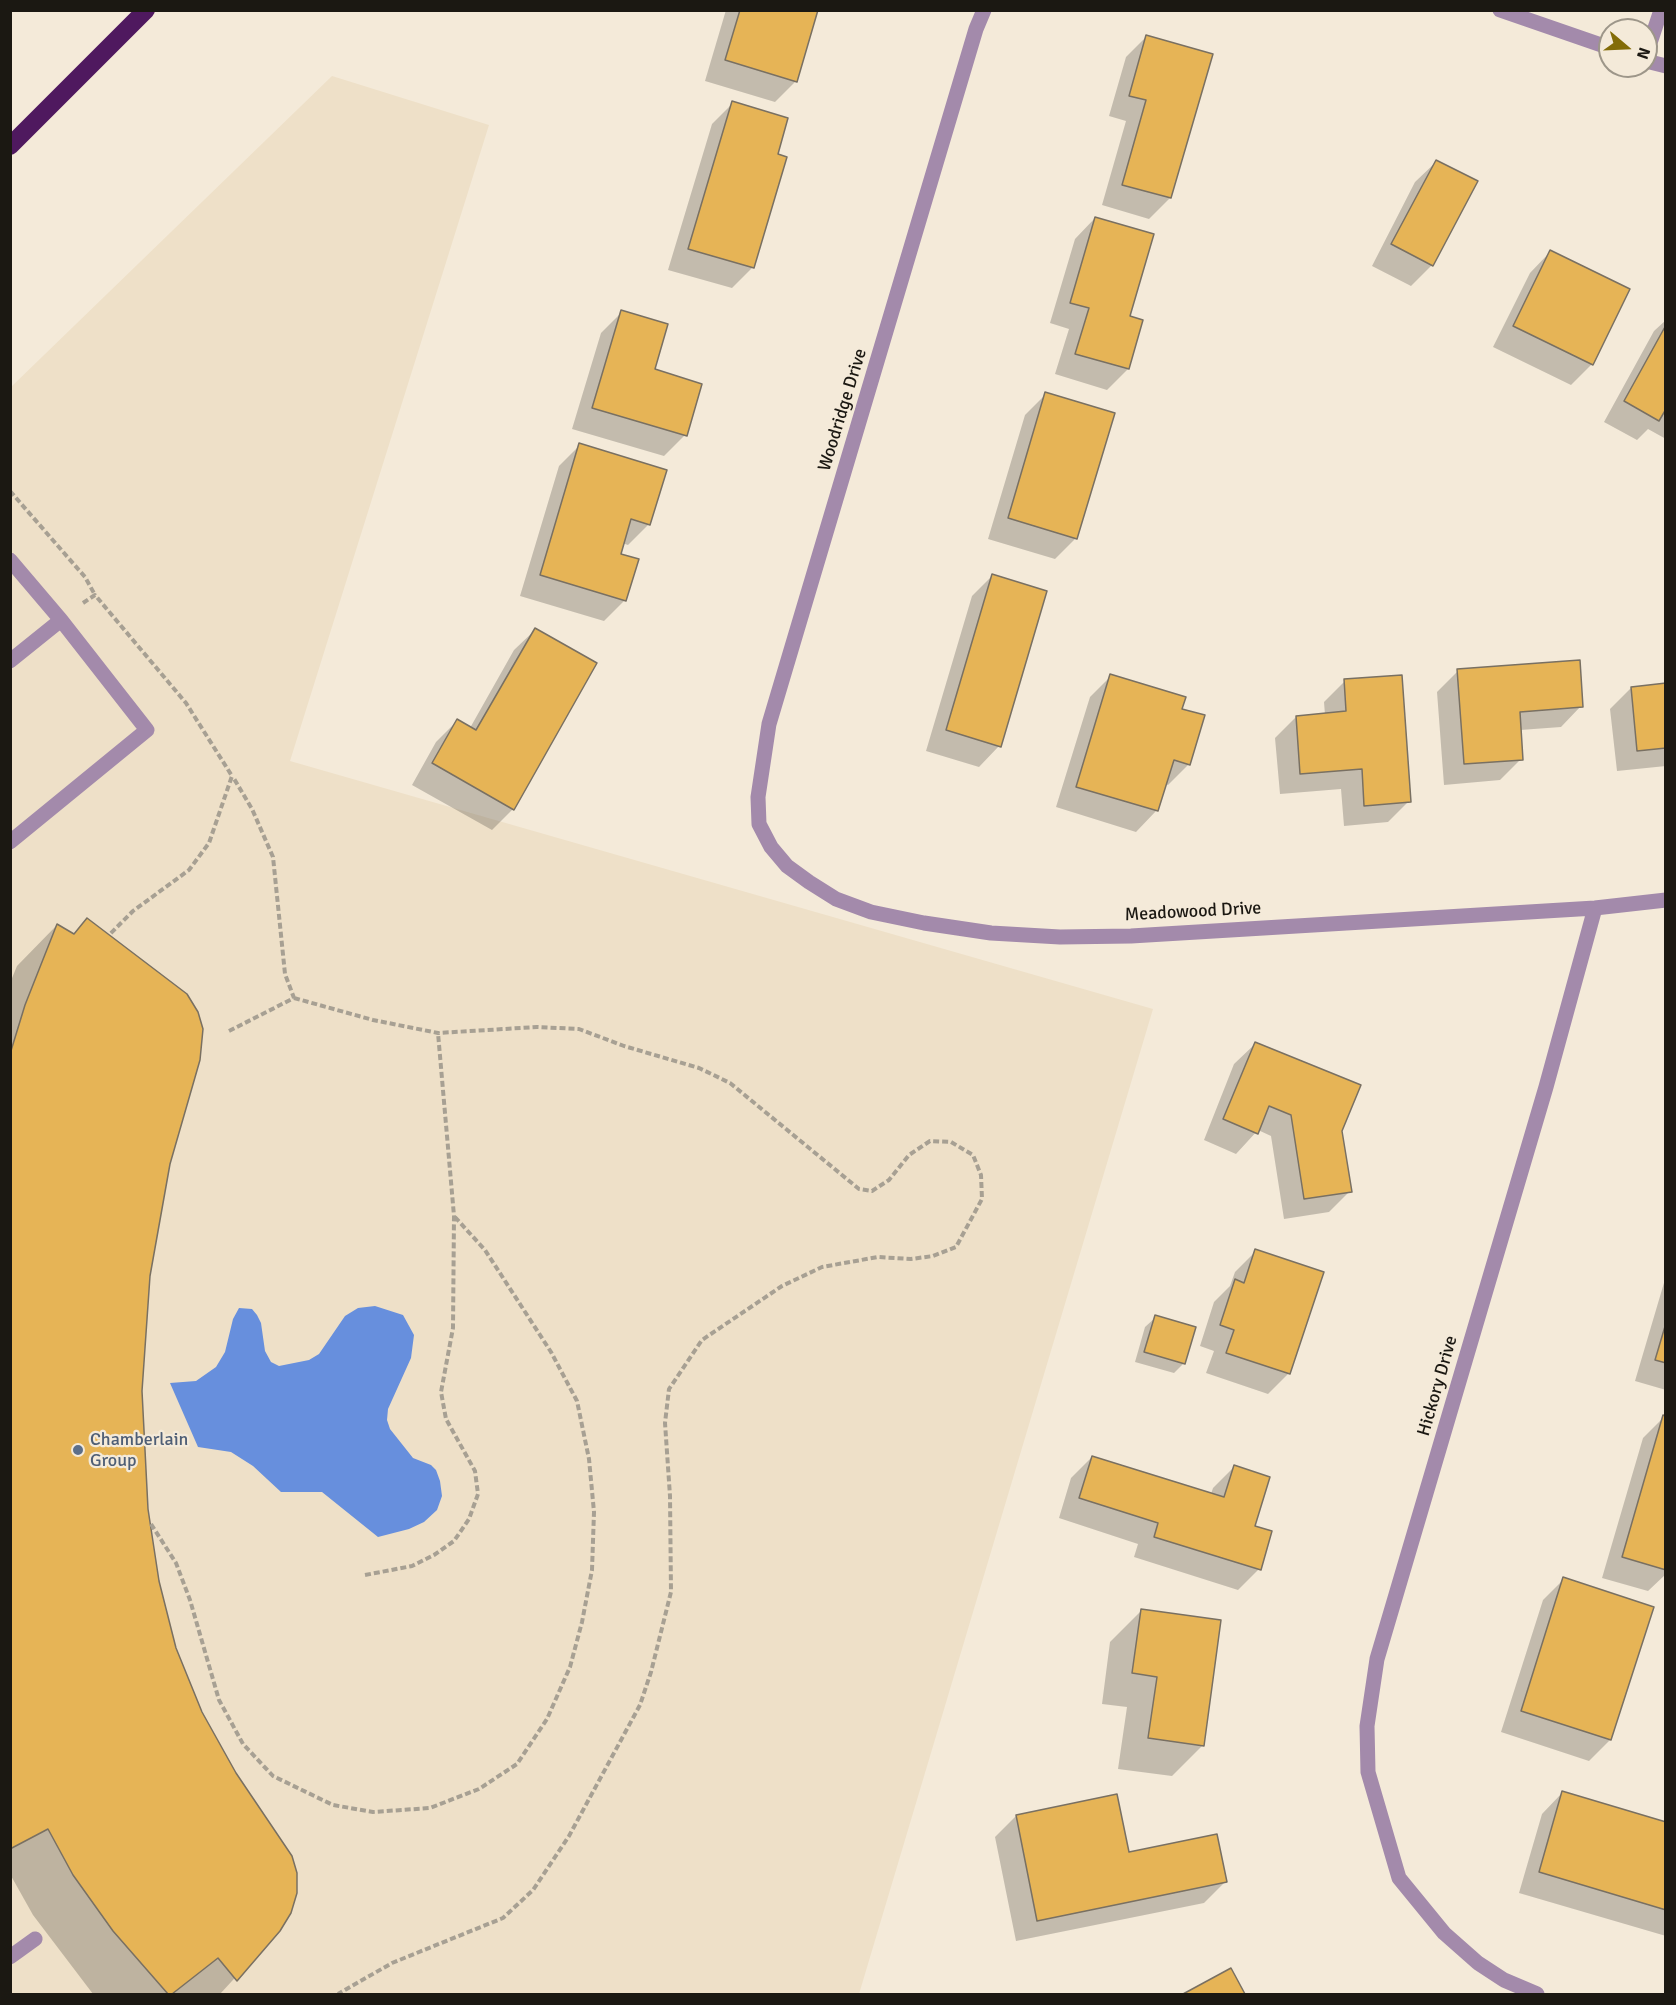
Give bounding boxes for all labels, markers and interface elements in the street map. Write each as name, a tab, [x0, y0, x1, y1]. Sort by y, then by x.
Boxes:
north arrow	[1598, 18, 1658, 78]
text: N	[1632, 45, 1654, 62]
street label: Woodridge Drive	[814, 346, 872, 474]
street label: Meadowood Drive	[1124, 898, 1262, 926]
street label: Hickory Drive	[1413, 1333, 1463, 1439]
place label: Chamberlain Group	[90, 1429, 188, 1472]
marker: Chamberlain Group	[71, 1443, 85, 1457]

